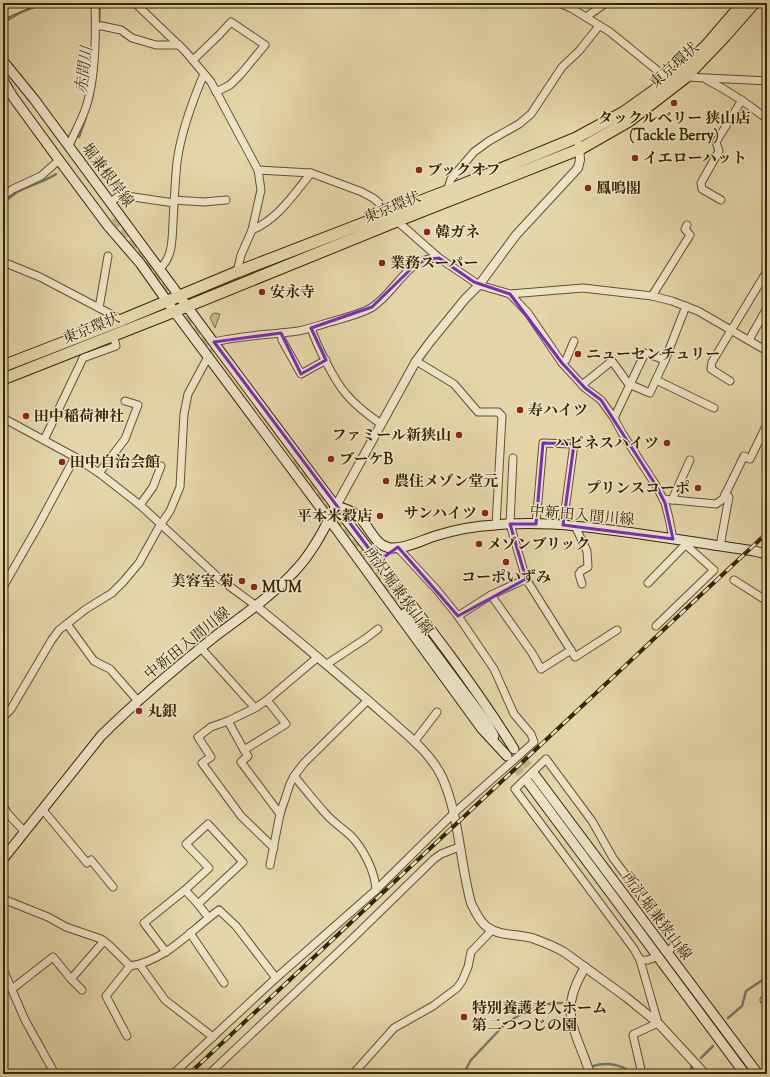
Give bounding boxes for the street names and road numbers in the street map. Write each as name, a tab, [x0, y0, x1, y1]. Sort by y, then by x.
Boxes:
street label: 東京環状	[646, 38, 704, 94]
street label: 堀兼根岸線	[76, 140, 138, 212]
street label: 東京環状	[361, 187, 424, 229]
street label: 東京環状	[60, 308, 123, 350]
street label: 中新田入間川線	[529, 501, 635, 532]
street label: 所沢堀兼狭山線	[358, 543, 437, 641]
street label: 中新田入間川線	[141, 603, 235, 685]
street label: 所沢堀兼狭山線	[616, 869, 696, 965]

